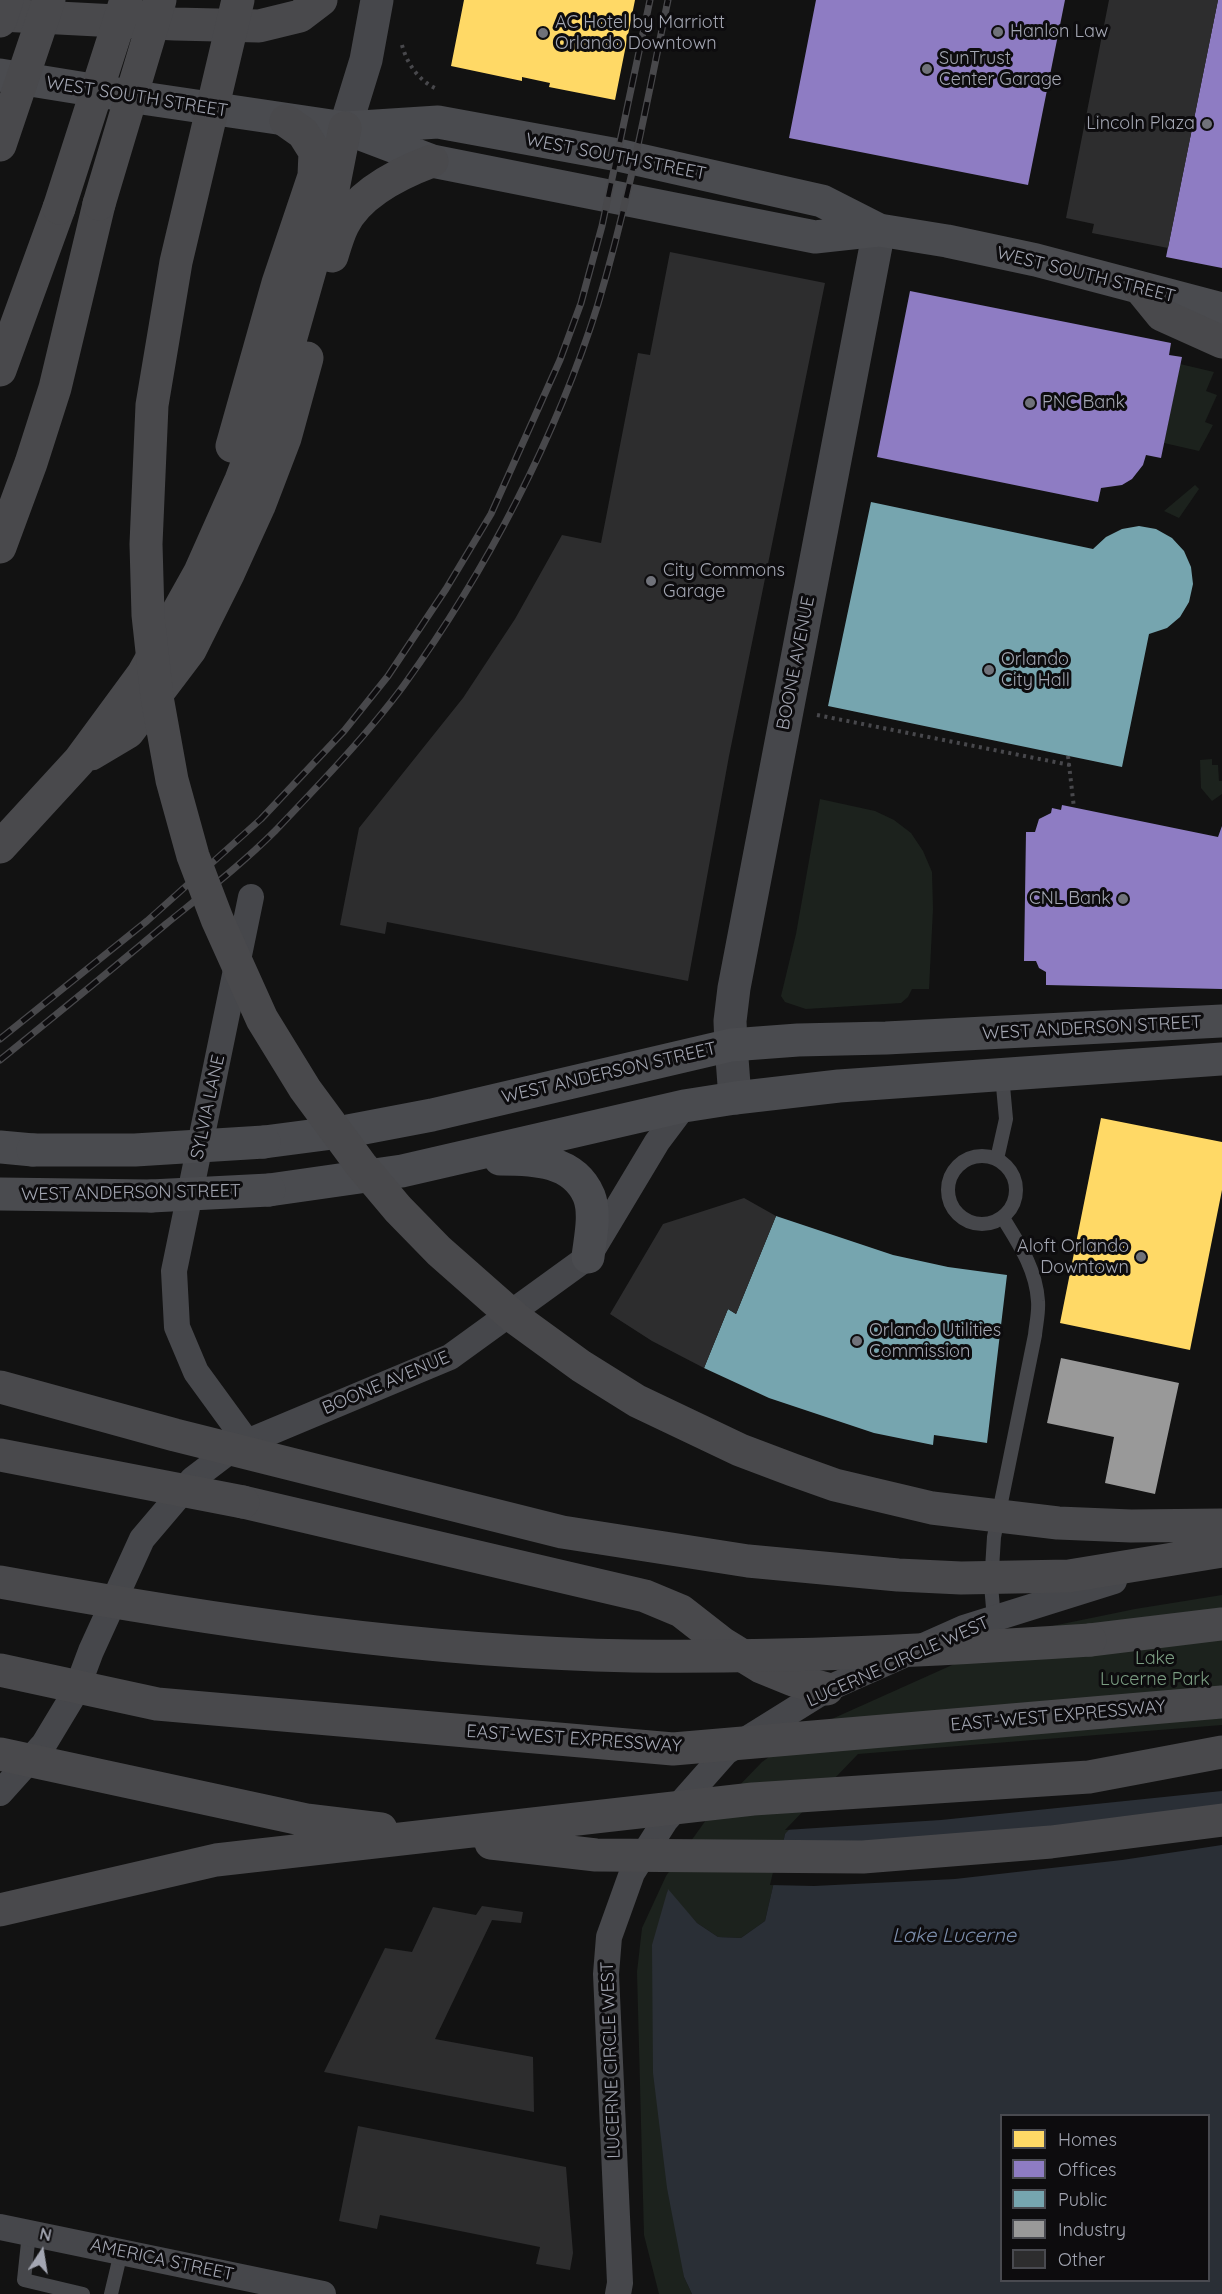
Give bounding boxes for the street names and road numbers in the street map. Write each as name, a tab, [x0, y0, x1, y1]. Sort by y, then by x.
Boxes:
street label: WEST SOUTH STREET	[45, 72, 229, 122]
street label: WEST SOUTH STREET	[524, 129, 708, 185]
street label: WEST SOUTH STREET	[994, 242, 1178, 308]
street label: BOONE AVENUE	[772, 594, 820, 732]
street label: WEST ANDERSON STREET	[982, 1011, 1202, 1045]
street label: WEST ANDERSON STREET	[499, 1038, 719, 1108]
street label: SYLVIA LANE	[186, 1053, 230, 1161]
street label: WEST ANDERSON STREET	[21, 1180, 241, 1206]
street label: BOONE AVENUE	[319, 1347, 453, 1419]
street label: LUCERNE CIRCLE WEST	[803, 1612, 993, 1712]
street label: EAST-WEST EXPRESSWAY	[950, 1696, 1166, 1736]
street label: EAST-WEST EXPRESSWAY	[466, 1721, 682, 1757]
street label: LUCERNE CIRCLE WEST	[597, 1961, 625, 2159]
street label: AMERICA STREET	[88, 2234, 236, 2286]

